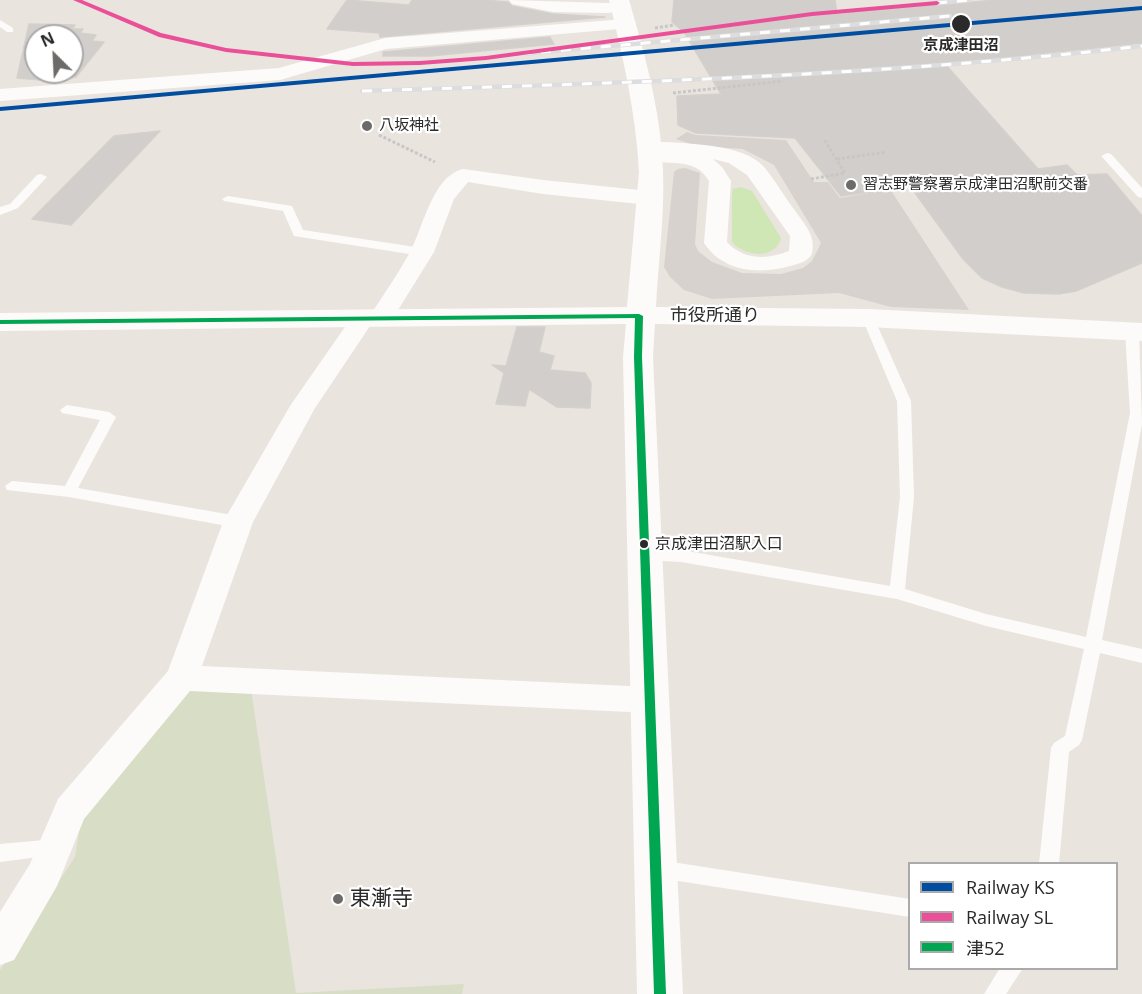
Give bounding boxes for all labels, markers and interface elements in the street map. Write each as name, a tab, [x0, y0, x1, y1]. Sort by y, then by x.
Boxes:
marker: 京成津田沼	[950, 13, 972, 35]
north arrow	[24, 24, 84, 84]
text: N	[37, 27, 58, 52]
place label: 京成津田沼	[924, 37, 998, 55]
place label: 八坂神社	[379, 117, 439, 135]
marker: 八坂神社	[360, 119, 374, 133]
place label: 習志野警察署京成津田沼駅前交番	[863, 176, 1088, 194]
marker: 習志野警察署京成津田沼駅前交番	[844, 178, 858, 192]
street label: 市役所通り	[670, 305, 760, 327]
place label: 京成津田沼駅入口	[655, 534, 783, 554]
marker: 京成津田沼駅入口	[638, 538, 650, 550]
legend	[908, 862, 1118, 970]
text: Railway KS	[966, 875, 1055, 899]
place label: 東漸寺	[350, 886, 413, 912]
marker: 東漸寺	[331, 892, 345, 906]
text: Railway SL	[966, 905, 1053, 929]
text: 津52	[966, 936, 1005, 960]

